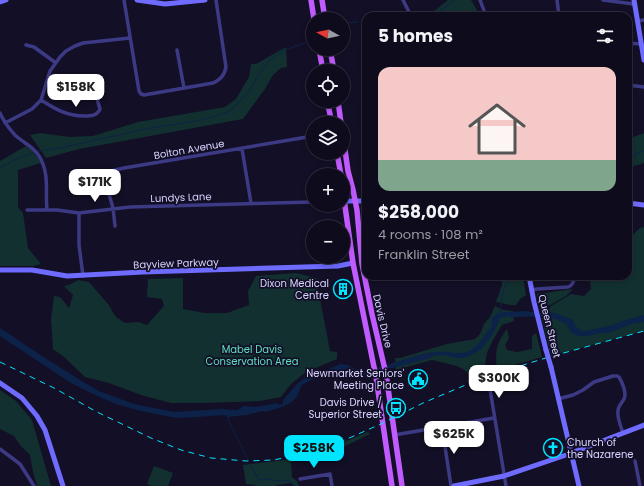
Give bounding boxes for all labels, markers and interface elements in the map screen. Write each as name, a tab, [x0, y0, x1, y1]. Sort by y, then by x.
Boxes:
north arrow	[306, 12, 350, 56]
map controls	[306, 12, 350, 264]
text: 5 homes	[378, 24, 453, 48]
icon: filters	[594, 25, 616, 47]
button: locate	[306, 64, 350, 108]
pin: $158K	[48, 74, 104, 108]
text: $158K	[56, 77, 96, 96]
icon: home	[461, 93, 533, 165]
button: layers	[306, 116, 350, 160]
street label: Bolton Avenue	[153, 136, 226, 163]
button: +	[306, 168, 350, 212]
pin: $171K	[67, 169, 123, 203]
text: $171K	[78, 172, 112, 191]
street label: Lundys Lane	[150, 189, 212, 206]
text: $258,000	[378, 200, 459, 224]
button: −	[306, 220, 350, 264]
text: 4 rooms · 108 m²	[378, 225, 483, 244]
text: Franklin Street	[378, 245, 469, 264]
street label: Bayview Parkway	[133, 254, 219, 272]
place label: Dixon Medical Centre	[260, 276, 329, 303]
building icon: Dixon Medical Centre	[332, 278, 354, 300]
street label: Davis Drive	[369, 293, 396, 350]
street label: Queen Street	[534, 293, 565, 360]
park label: Mabel Davis Conservation Area	[205, 342, 299, 369]
pin: $300K	[471, 365, 527, 399]
place label: Newmarket Seniors' Meeting Place	[306, 366, 404, 393]
public building icon: Newmarket Seniors' Meeting Place	[407, 368, 429, 390]
text: $300K	[478, 368, 520, 387]
place label: Davis Drive / Superior Street	[309, 395, 382, 422]
bus stop icon: Davis Drive / Superior Street	[385, 397, 407, 419]
pin: $625K	[426, 421, 482, 455]
text: $625K	[433, 424, 475, 443]
pin: $258K	[286, 435, 342, 469]
place label: Church of the Nazarene	[567, 435, 634, 462]
church icon: Church of the Nazarene	[542, 437, 564, 459]
text: $258K	[293, 438, 335, 457]

